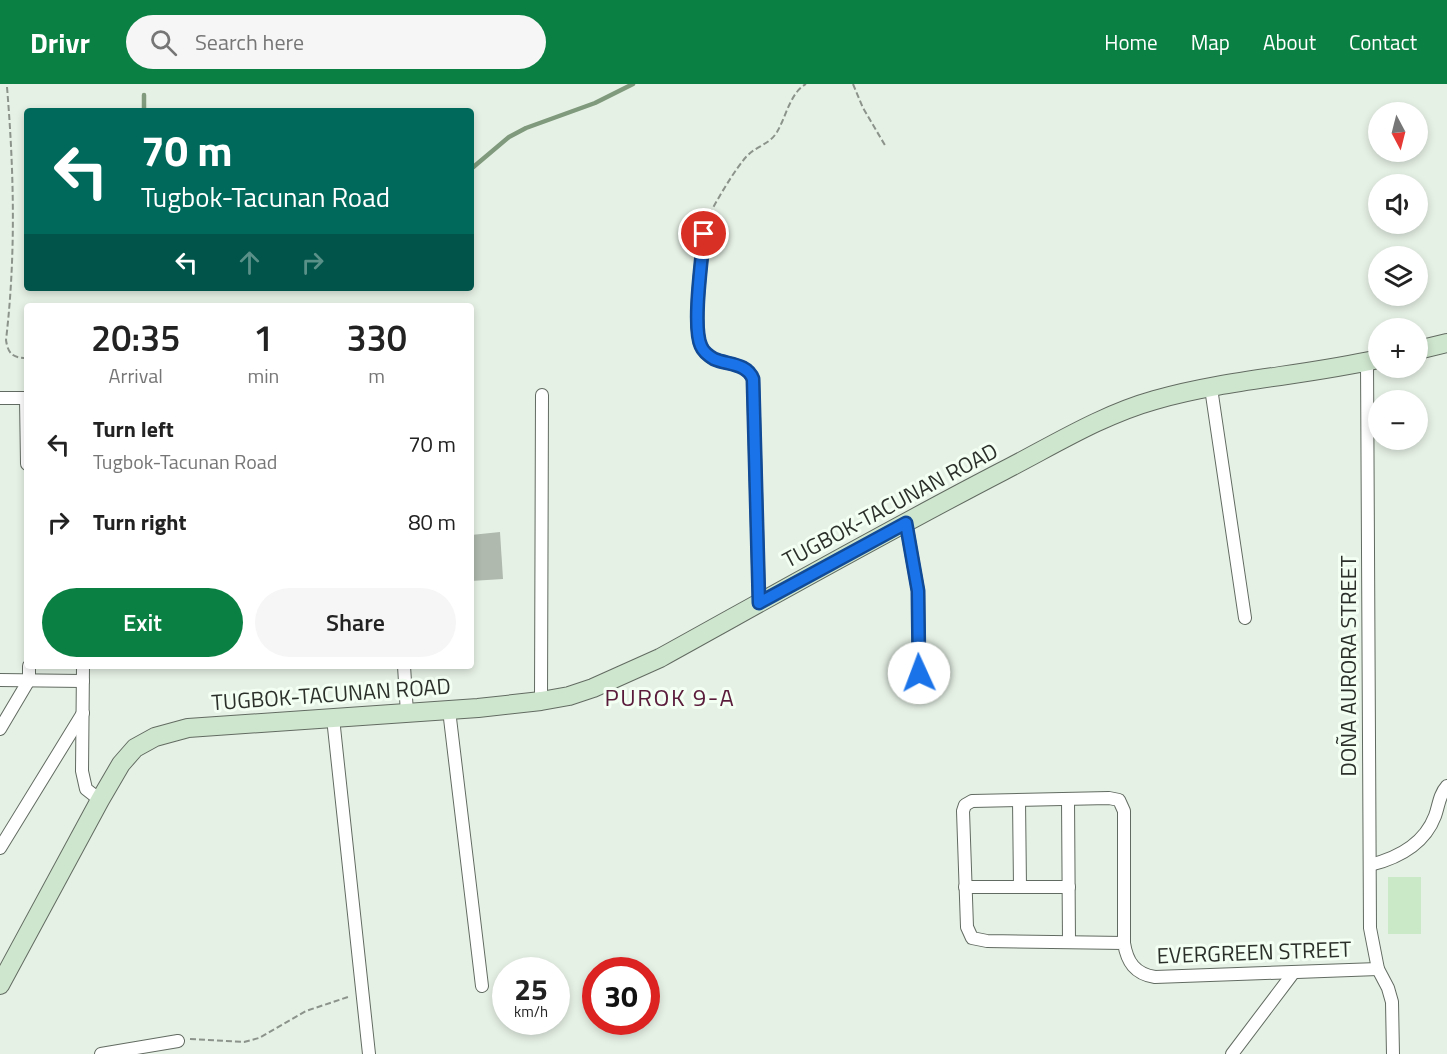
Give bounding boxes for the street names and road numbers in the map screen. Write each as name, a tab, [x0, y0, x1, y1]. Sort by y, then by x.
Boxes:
street label: TUGBOK-TACUNAN ROAD	[776, 434, 1004, 576]
street label: DOÑA AURORA STREET	[1331, 555, 1365, 777]
street label: TUGBOK-TACUNAN ROAD	[210, 669, 452, 719]
street label: EVERGREEN STREET	[1156, 932, 1352, 972]

